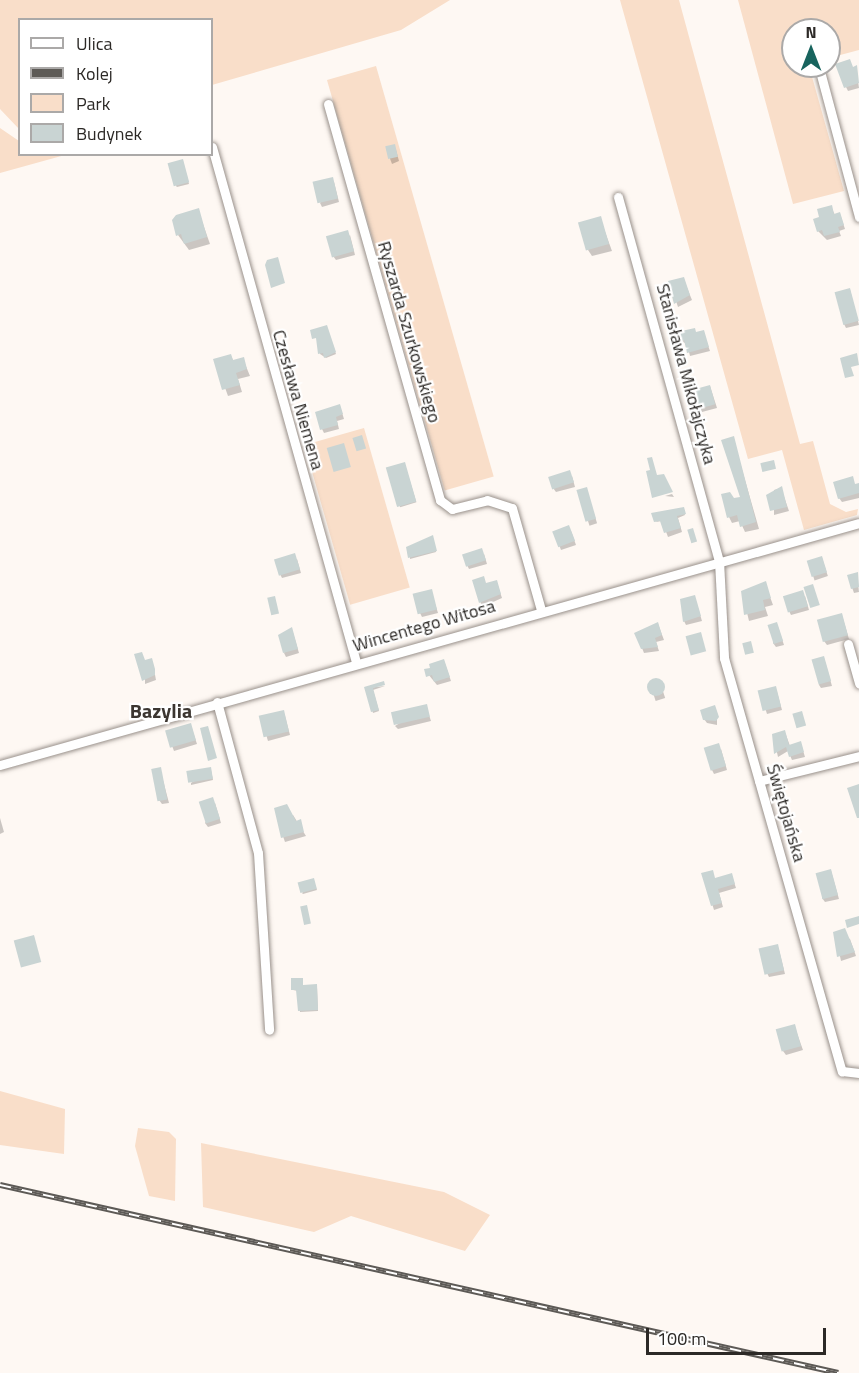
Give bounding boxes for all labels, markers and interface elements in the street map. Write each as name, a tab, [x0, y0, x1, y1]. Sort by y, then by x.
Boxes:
legend	[18, 18, 213, 156]
north arrow	[781, 18, 841, 78]
text: N	[805, 20, 817, 44]
text: Ulica	[76, 30, 113, 57]
text: Kolej	[76, 60, 113, 87]
text: Park	[76, 90, 110, 117]
text: Budynek	[76, 120, 142, 147]
street label: Ryszarda Szurkowskiego	[373, 239, 445, 425]
street label: Stanisława Mikołajczyka	[652, 281, 720, 467]
street label: Czesława Niemena	[268, 328, 328, 472]
street label: Wincentego Witosa	[350, 595, 498, 657]
district label: Bazylia	[130, 698, 192, 722]
street label: Świętojańska	[762, 762, 810, 864]
scale bar	[649, 1316, 829, 1354]
text: 100 m	[657, 1325, 706, 1352]

